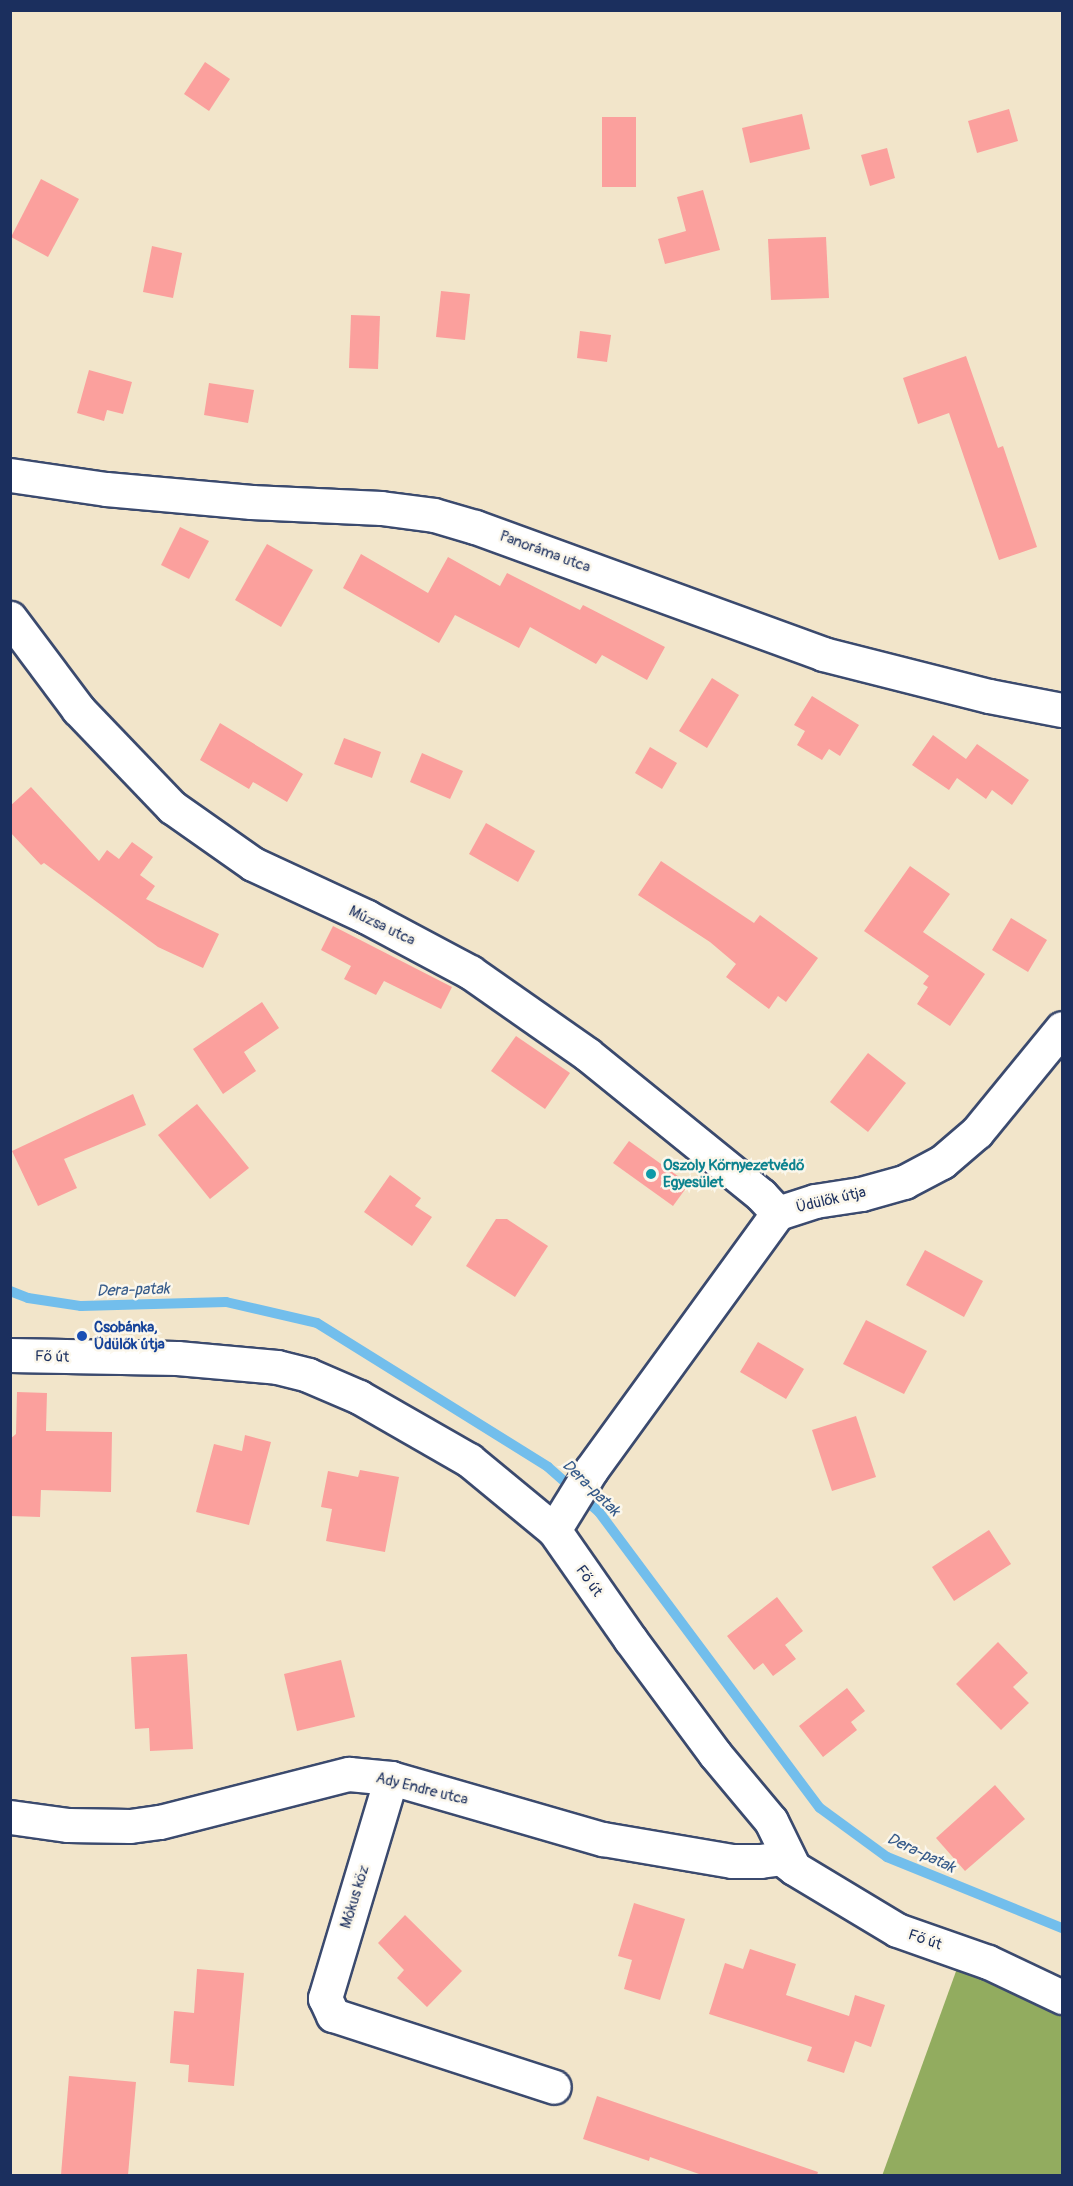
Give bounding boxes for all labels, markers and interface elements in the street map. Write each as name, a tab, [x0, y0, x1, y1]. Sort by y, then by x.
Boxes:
street label: Panoráma utca	[497, 527, 593, 577]
street label: Múzsa utca	[346, 902, 418, 950]
place label: Oszoly Környezetvédő Egyesület	[663, 1156, 804, 1191]
marker: Oszoly Környezetvédő Egyesület	[644, 1167, 658, 1181]
street label: Üdülők útja	[794, 1183, 868, 1217]
water label: Dera-patak	[96, 1279, 170, 1301]
place label: Csobánka, Üdülők útja	[94, 1318, 165, 1353]
marker: Csobánka, Üdülők útja	[75, 1329, 89, 1343]
street label: Fő út	[35, 1347, 69, 1367]
water label: Dera-patak	[558, 1456, 624, 1520]
street label: Fő út	[572, 1562, 606, 1600]
street label: Ady Endre utca	[374, 1769, 470, 1809]
water label: Dera-patak	[884, 1829, 958, 1877]
street label: Mókus köz	[337, 1863, 373, 1931]
street label: Fő út	[906, 1926, 944, 1954]

